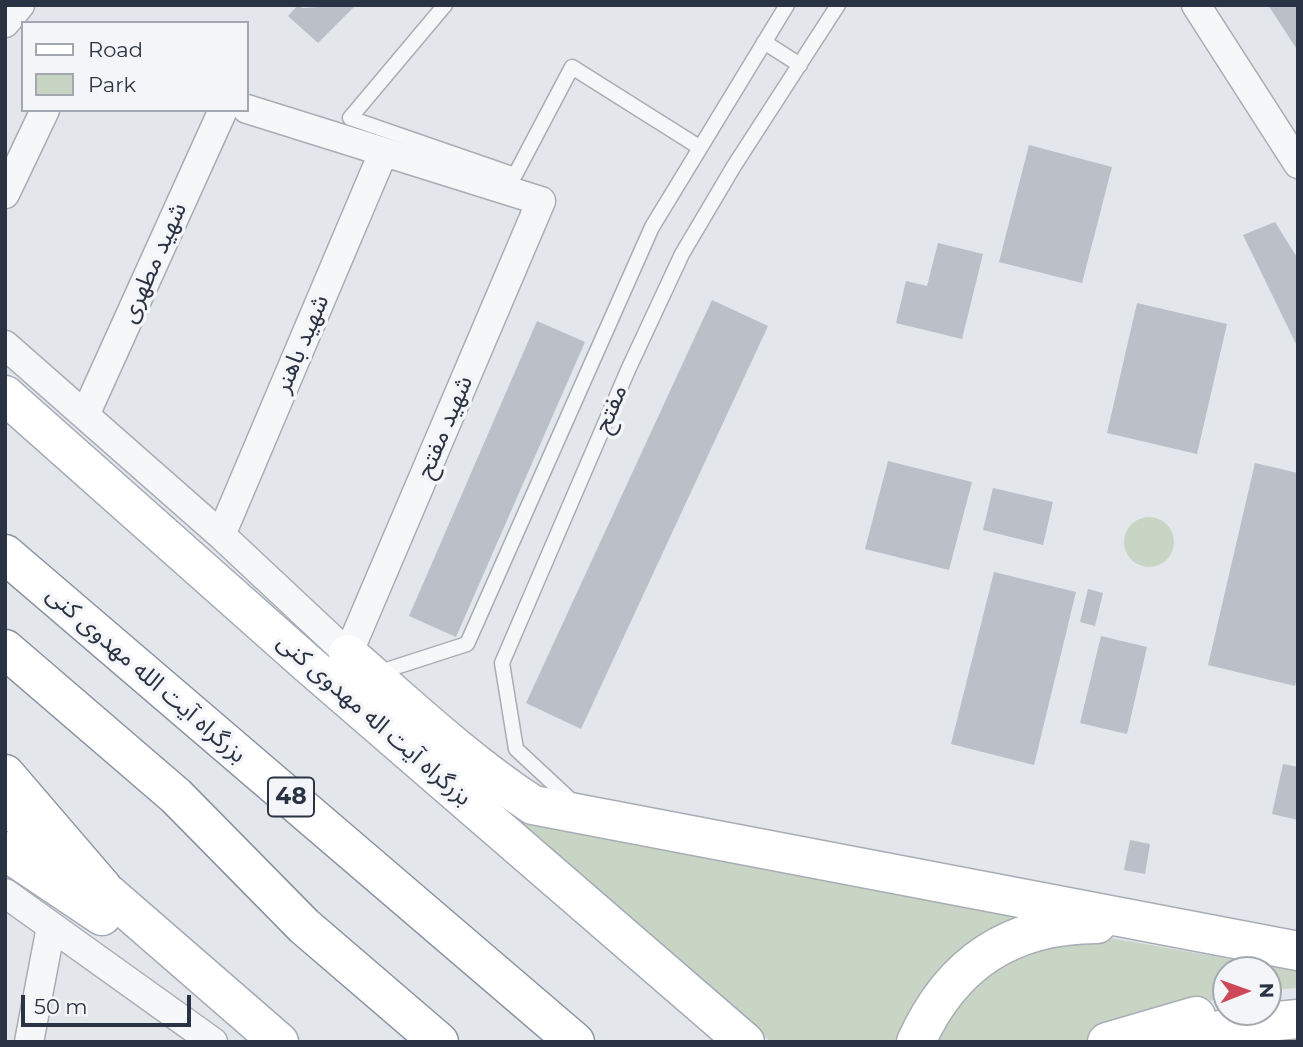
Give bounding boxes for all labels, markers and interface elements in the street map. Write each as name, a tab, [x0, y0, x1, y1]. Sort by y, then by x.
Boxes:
legend	[21, 21, 248, 112]
text: Road	[88, 37, 143, 62]
text: Park	[88, 72, 136, 97]
street label: شهید مطهری	[115, 198, 193, 328]
street label: شهید باهنر	[268, 291, 336, 397]
street label: شهید مفتح	[411, 372, 479, 482]
street label: مفتح	[588, 381, 634, 437]
street label: بزرگراه آیت الله مهدوی کنی	[40, 580, 252, 770]
street label: بزرگراه آیت اله مهدوی کنی	[271, 628, 477, 812]
road number: 48	[268, 778, 314, 817]
north arrow	[1212, 956, 1282, 1026]
scale bar	[24, 981, 194, 1025]
text: N	[1255, 983, 1278, 999]
text: 50 m	[34, 994, 88, 1019]

